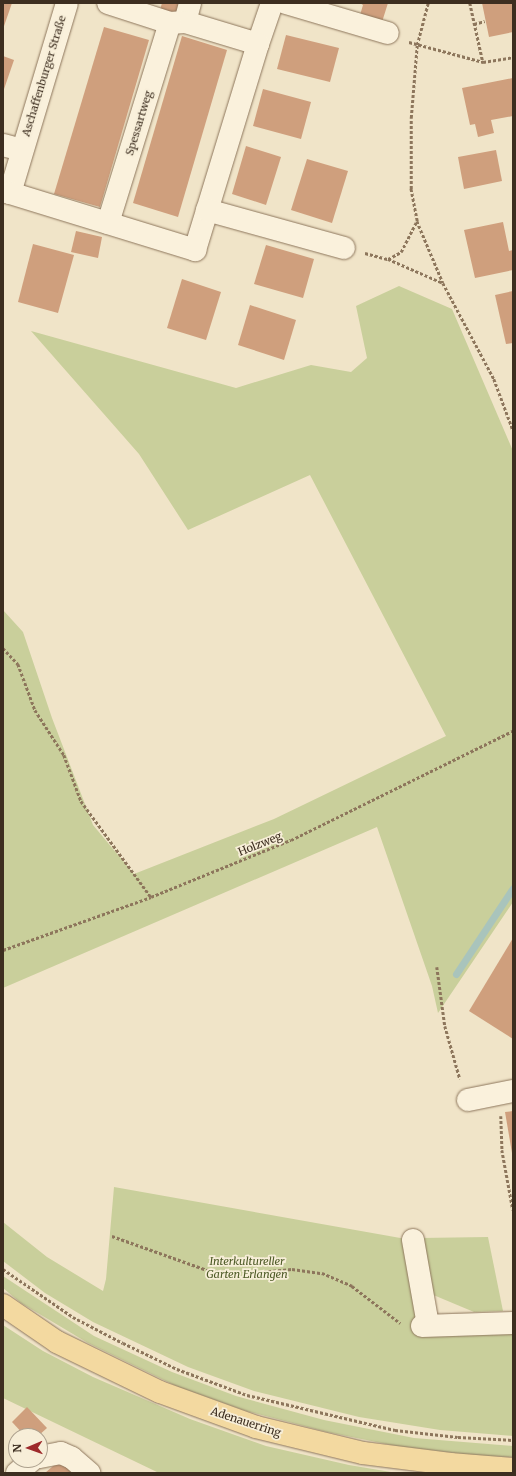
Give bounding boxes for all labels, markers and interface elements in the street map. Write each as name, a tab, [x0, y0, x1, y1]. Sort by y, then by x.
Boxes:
street label: Aschaffenburger Straße	[19, 14, 69, 138]
street label: Spessartweg	[123, 89, 155, 157]
street label: Holzweg	[236, 829, 284, 859]
park label: Interkultureller Garten Erlangen	[206, 1255, 288, 1281]
street label: Adenauerring	[209, 1404, 283, 1440]
north arrow	[8, 1428, 48, 1468]
text: N	[10, 1444, 24, 1453]

